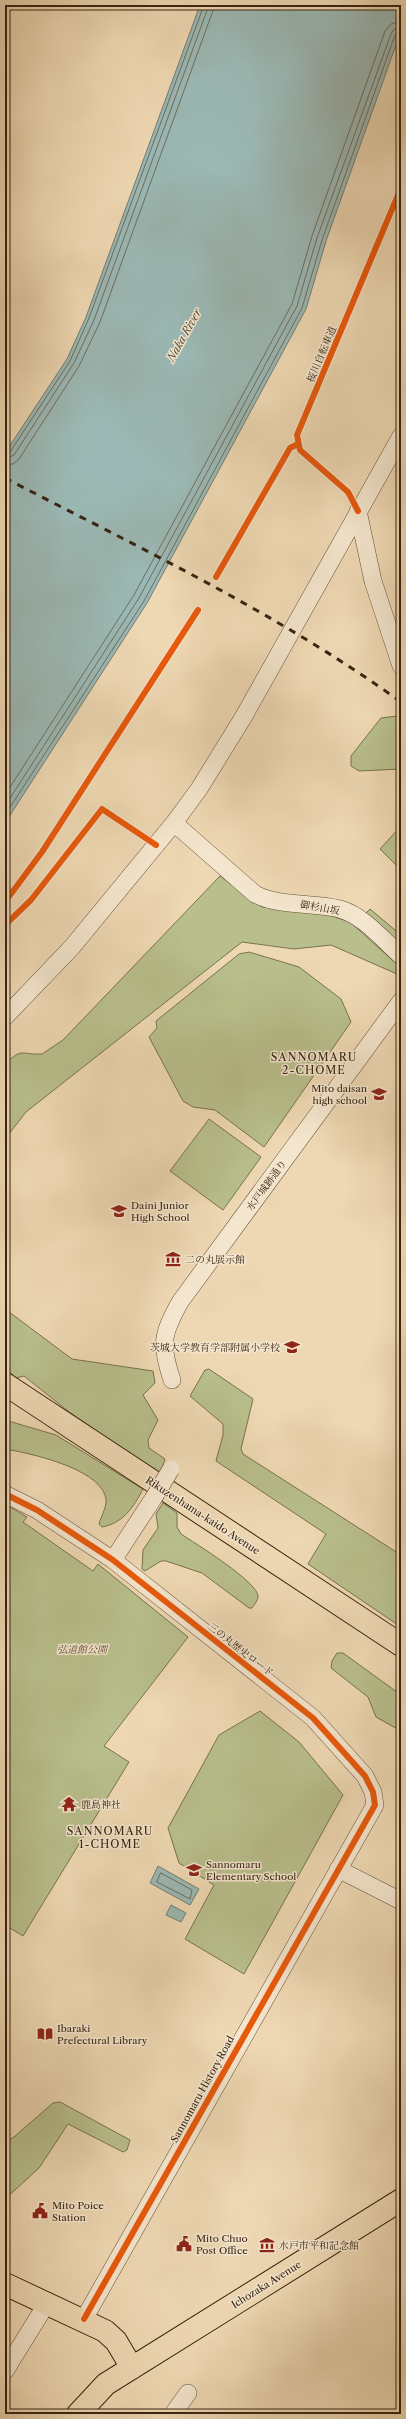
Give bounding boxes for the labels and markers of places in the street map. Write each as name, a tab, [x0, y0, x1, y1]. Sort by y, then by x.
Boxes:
place label: Mito daisan high school	[311, 1082, 368, 1107]
school or university icon: Mito daisan high school	[370, 1085, 388, 1103]
place label: Daini Junior High School	[131, 1199, 190, 1224]
school or university icon: Daini Junior High School	[110, 1202, 128, 1220]
museum icon: 二の丸展示館	[164, 1250, 182, 1268]
place label: 二の丸展示館	[185, 1253, 245, 1266]
school or university icon: 茨城大学教育学部附属小学校	[283, 1338, 301, 1356]
place label: 茨城大学教育学部附属小学校	[150, 1341, 280, 1354]
temple icon: 鹿島神社	[60, 1795, 78, 1813]
place label: 鹿島神社	[81, 1798, 121, 1811]
place label: Sannomaru Elementary School	[206, 1858, 296, 1883]
school or university icon: Sannomaru Elementary School	[185, 1861, 203, 1879]
place label: Ibaraki Prefectural Library	[57, 2022, 148, 2047]
library icon: Ibaraki Prefectural Library	[36, 2025, 54, 2043]
place label: Mito Poice Station	[52, 2199, 104, 2224]
public building icon: Mito Poice Station	[31, 2202, 49, 2220]
place label: Mito Chuo Post Office	[196, 2232, 248, 2257]
public building icon: Mito Chuo Post Office	[175, 2235, 193, 2253]
museum icon: 水戸市平和記念館	[258, 2236, 276, 2254]
place label: 水戸市平和記念館	[279, 2239, 359, 2252]

